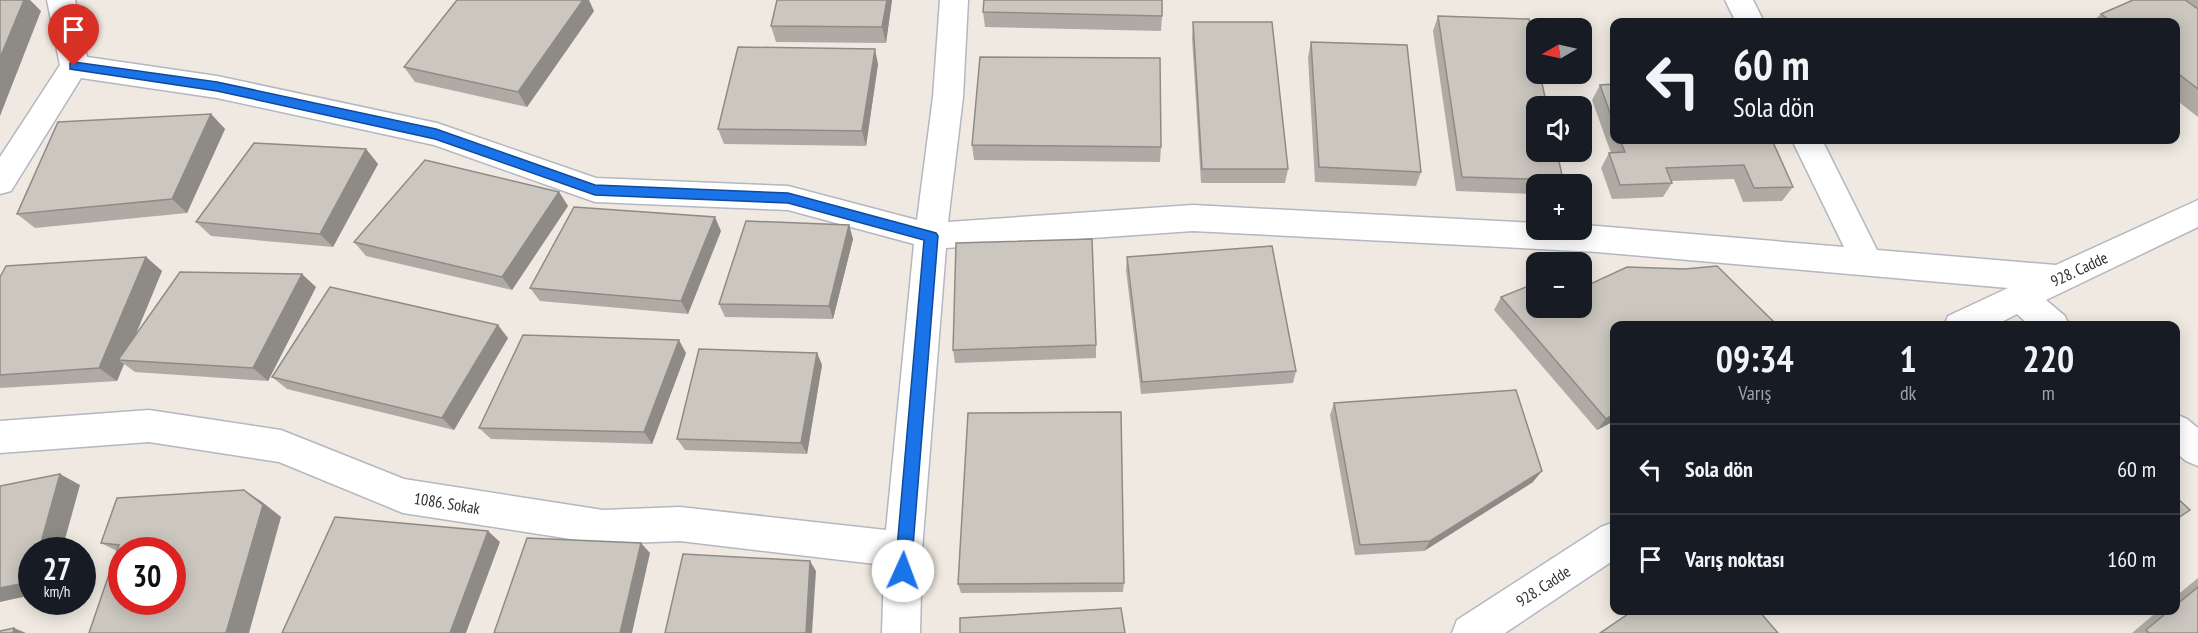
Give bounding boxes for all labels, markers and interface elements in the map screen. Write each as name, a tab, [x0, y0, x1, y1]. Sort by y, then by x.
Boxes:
pin	[48, 4, 99, 66]
icon: arrive	[57, 13, 90, 46]
north arrow	[1526, 18, 1592, 84]
map controls	[1526, 18, 1592, 318]
text: 60 m	[1733, 37, 1810, 92]
icon: left	[1634, 42, 1712, 120]
text: Sola dön	[1733, 90, 1814, 124]
button: sound	[1526, 96, 1592, 162]
button: +	[1526, 174, 1592, 240]
street label: 928. Cadde	[2047, 247, 2111, 291]
button: −	[1526, 252, 1592, 318]
text: 09:34	[1716, 335, 1794, 382]
text: 1	[1900, 335, 1917, 382]
text: 220	[2023, 335, 2074, 382]
text: Varış	[1738, 380, 1771, 406]
text: dk	[1900, 380, 1916, 406]
text: m	[2042, 380, 2055, 406]
icon: left	[1634, 453, 1667, 486]
text: Sola dön	[1685, 455, 1753, 483]
text: 60 m	[2117, 455, 2156, 483]
street label: 1086. Sokak	[413, 488, 482, 518]
speed limit sign: 30	[108, 537, 186, 615]
position arrow	[871, 539, 935, 603]
icon: arrive	[1634, 543, 1667, 576]
text: Varış noktası	[1685, 545, 1785, 573]
text: 160 m	[2107, 545, 2156, 573]
text: 27	[43, 549, 71, 588]
street label: 928. Cadde	[1512, 561, 1574, 611]
text: km/h	[44, 582, 70, 601]

